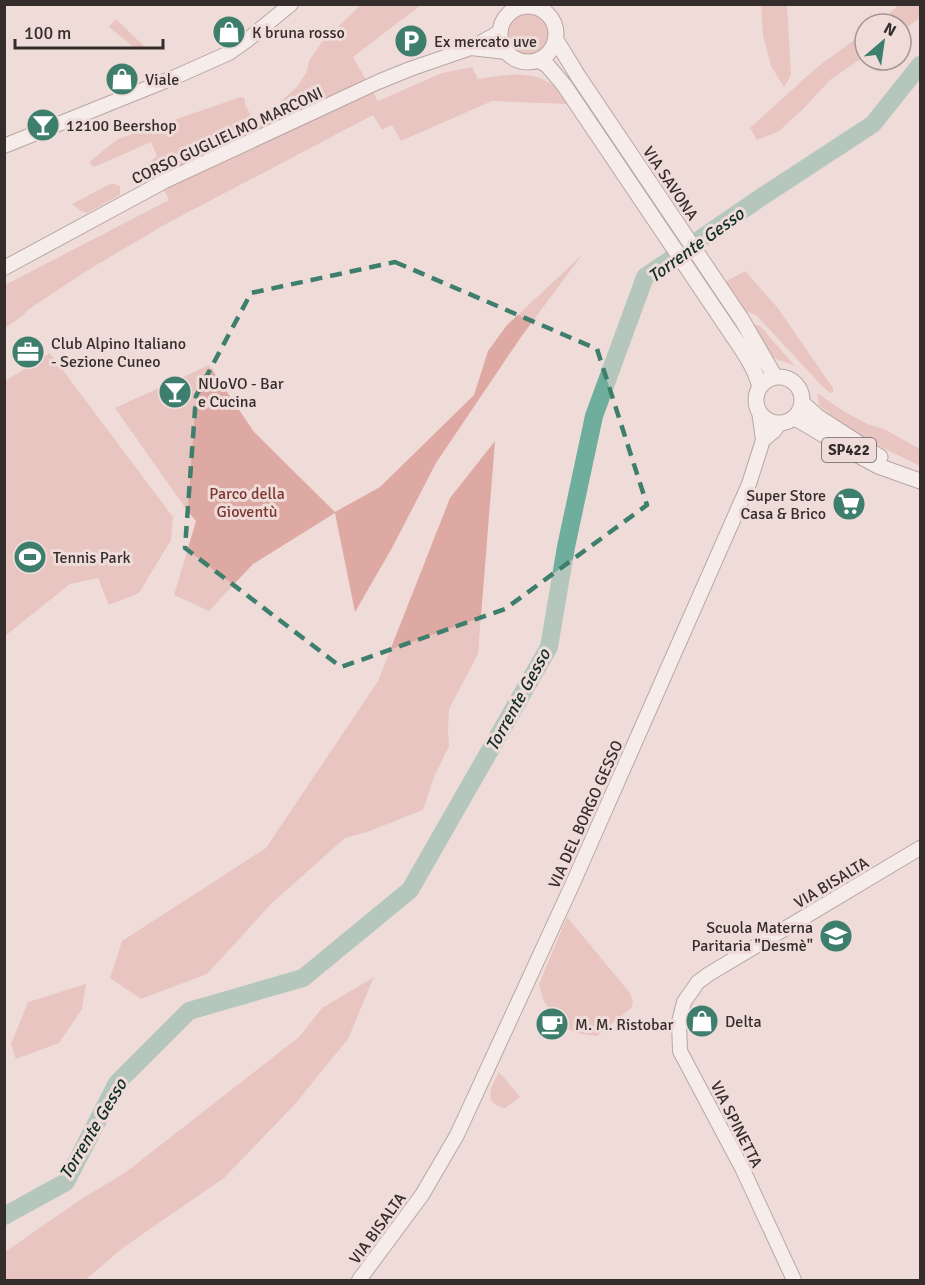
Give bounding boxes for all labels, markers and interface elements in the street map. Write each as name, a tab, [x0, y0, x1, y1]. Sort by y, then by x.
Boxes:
scale bar	[15, 12, 164, 50]
north arrow	[853, 12, 913, 72]
shop icon: K bruna rosso	[211, 14, 247, 50]
text: N	[880, 18, 900, 41]
text: 100 m	[24, 22, 71, 44]
place label: K bruna rosso	[252, 23, 345, 43]
parking icon: Ex mercato uve	[393, 23, 429, 59]
place label: Ex mercato uve	[434, 32, 537, 52]
shop icon: Viale	[104, 61, 140, 97]
place label: Viale	[145, 70, 179, 90]
street label: CORSO GUGLIELMO MARCONI	[129, 83, 326, 189]
bar icon: 12100 Beershop	[25, 107, 61, 143]
place label: 12100 Beershop	[66, 116, 177, 136]
street label: VIA SAVONA	[638, 143, 702, 225]
water label: Torrente Gesso	[644, 202, 750, 287]
office icon: Club Alpino Italiano - Sezione Cuneo	[10, 334, 46, 370]
place label: Club Alpino Italiano - Sezione Cuneo	[51, 334, 186, 372]
bar icon: NUoVO - Bar e Cucina	[157, 374, 193, 410]
place label: NUoVO - Bar e Cucina	[198, 374, 284, 412]
road number: SP422	[822, 438, 876, 462]
park label: Parco della Gioventù	[209, 484, 285, 522]
place label: Super Store Casa & Brico	[741, 486, 826, 524]
supermarket icon: Super Store Casa & Brico	[831, 486, 867, 522]
sports icon: Tennis Park	[12, 539, 48, 575]
place label: Tennis Park	[53, 548, 131, 568]
water label: Torrente Gesso	[481, 644, 556, 755]
street label: VIA DEL BORGO GESSO	[544, 737, 628, 891]
street label: VIA BISALTA	[791, 853, 873, 913]
place label: Scuola Materna Paritaria "Desmè"	[691, 918, 813, 956]
school or university icon: Scuola Materna Paritaria "Desmè"	[818, 918, 854, 954]
shop icon: Delta	[684, 1003, 720, 1039]
cafe icon: M. M. Ristobar	[534, 1006, 570, 1042]
place label: Delta	[725, 1012, 762, 1032]
place label: M. M. Ristobar	[575, 1015, 674, 1035]
water label: Torrente Gesso	[54, 1073, 132, 1183]
street label: VIA SPINETTA	[706, 1078, 767, 1171]
street label: VIA BISALTA	[345, 1189, 411, 1268]

